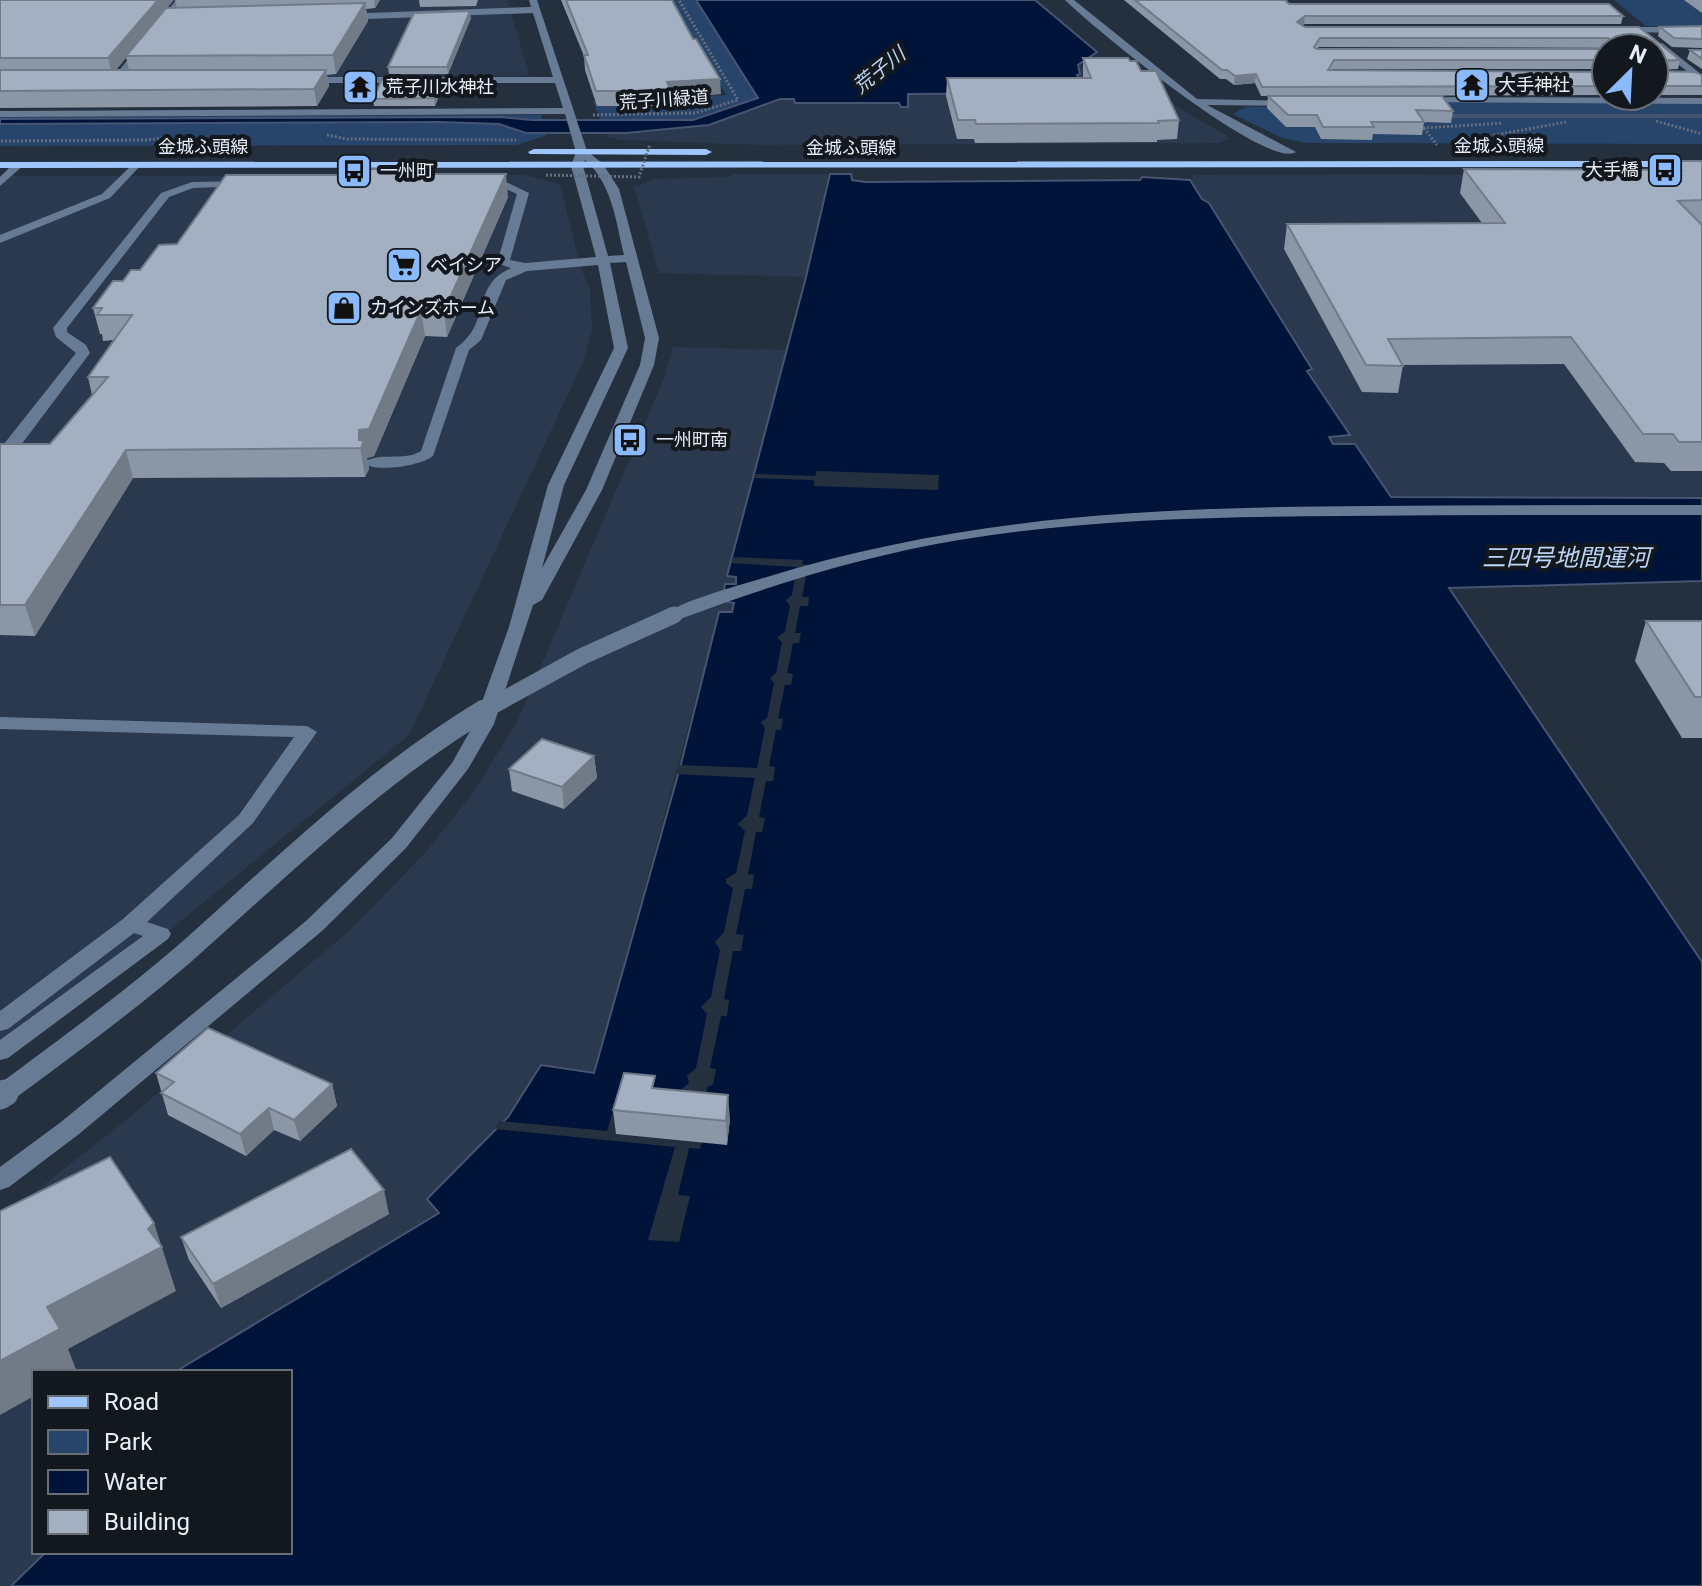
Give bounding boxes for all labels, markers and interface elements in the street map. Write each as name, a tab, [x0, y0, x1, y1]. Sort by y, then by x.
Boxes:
north arrow	[1590, 32, 1670, 112]
text: N	[1626, 40, 1650, 69]
water label: 荒子川	[848, 41, 911, 98]
temple icon: 大手神社	[1453, 66, 1491, 104]
temple icon: 荒子川水神社	[341, 68, 379, 106]
place label: 大手神社	[1498, 74, 1570, 95]
place label: 荒子川水神社	[386, 76, 494, 97]
street label: 荒子川緑道	[618, 86, 710, 113]
street label: 金城ふ頭線	[1454, 135, 1544, 156]
street label: 金城ふ頭線	[158, 136, 248, 157]
street label: 金城ふ頭線	[806, 137, 896, 158]
bus stop icon: 大手橋	[1646, 151, 1684, 189]
bus stop icon: 一州町	[335, 152, 373, 190]
place label: 大手橋	[1585, 159, 1639, 180]
place label: 一州町	[380, 160, 434, 181]
supermarket icon: ベイシア	[385, 246, 423, 284]
place label: ベイシア	[430, 254, 502, 275]
shop icon: カインズホーム	[325, 289, 363, 327]
place label: カインズホーム	[370, 297, 495, 318]
bus stop icon: 一州町南	[611, 421, 649, 459]
place label: 一州町南	[656, 429, 728, 450]
water label: 三四号地間運河	[1482, 544, 1654, 572]
legend	[32, 1370, 292, 1554]
text: Road	[104, 1388, 159, 1416]
text: Park	[104, 1428, 153, 1456]
text: Water	[104, 1468, 167, 1496]
text: Building	[104, 1508, 190, 1536]

